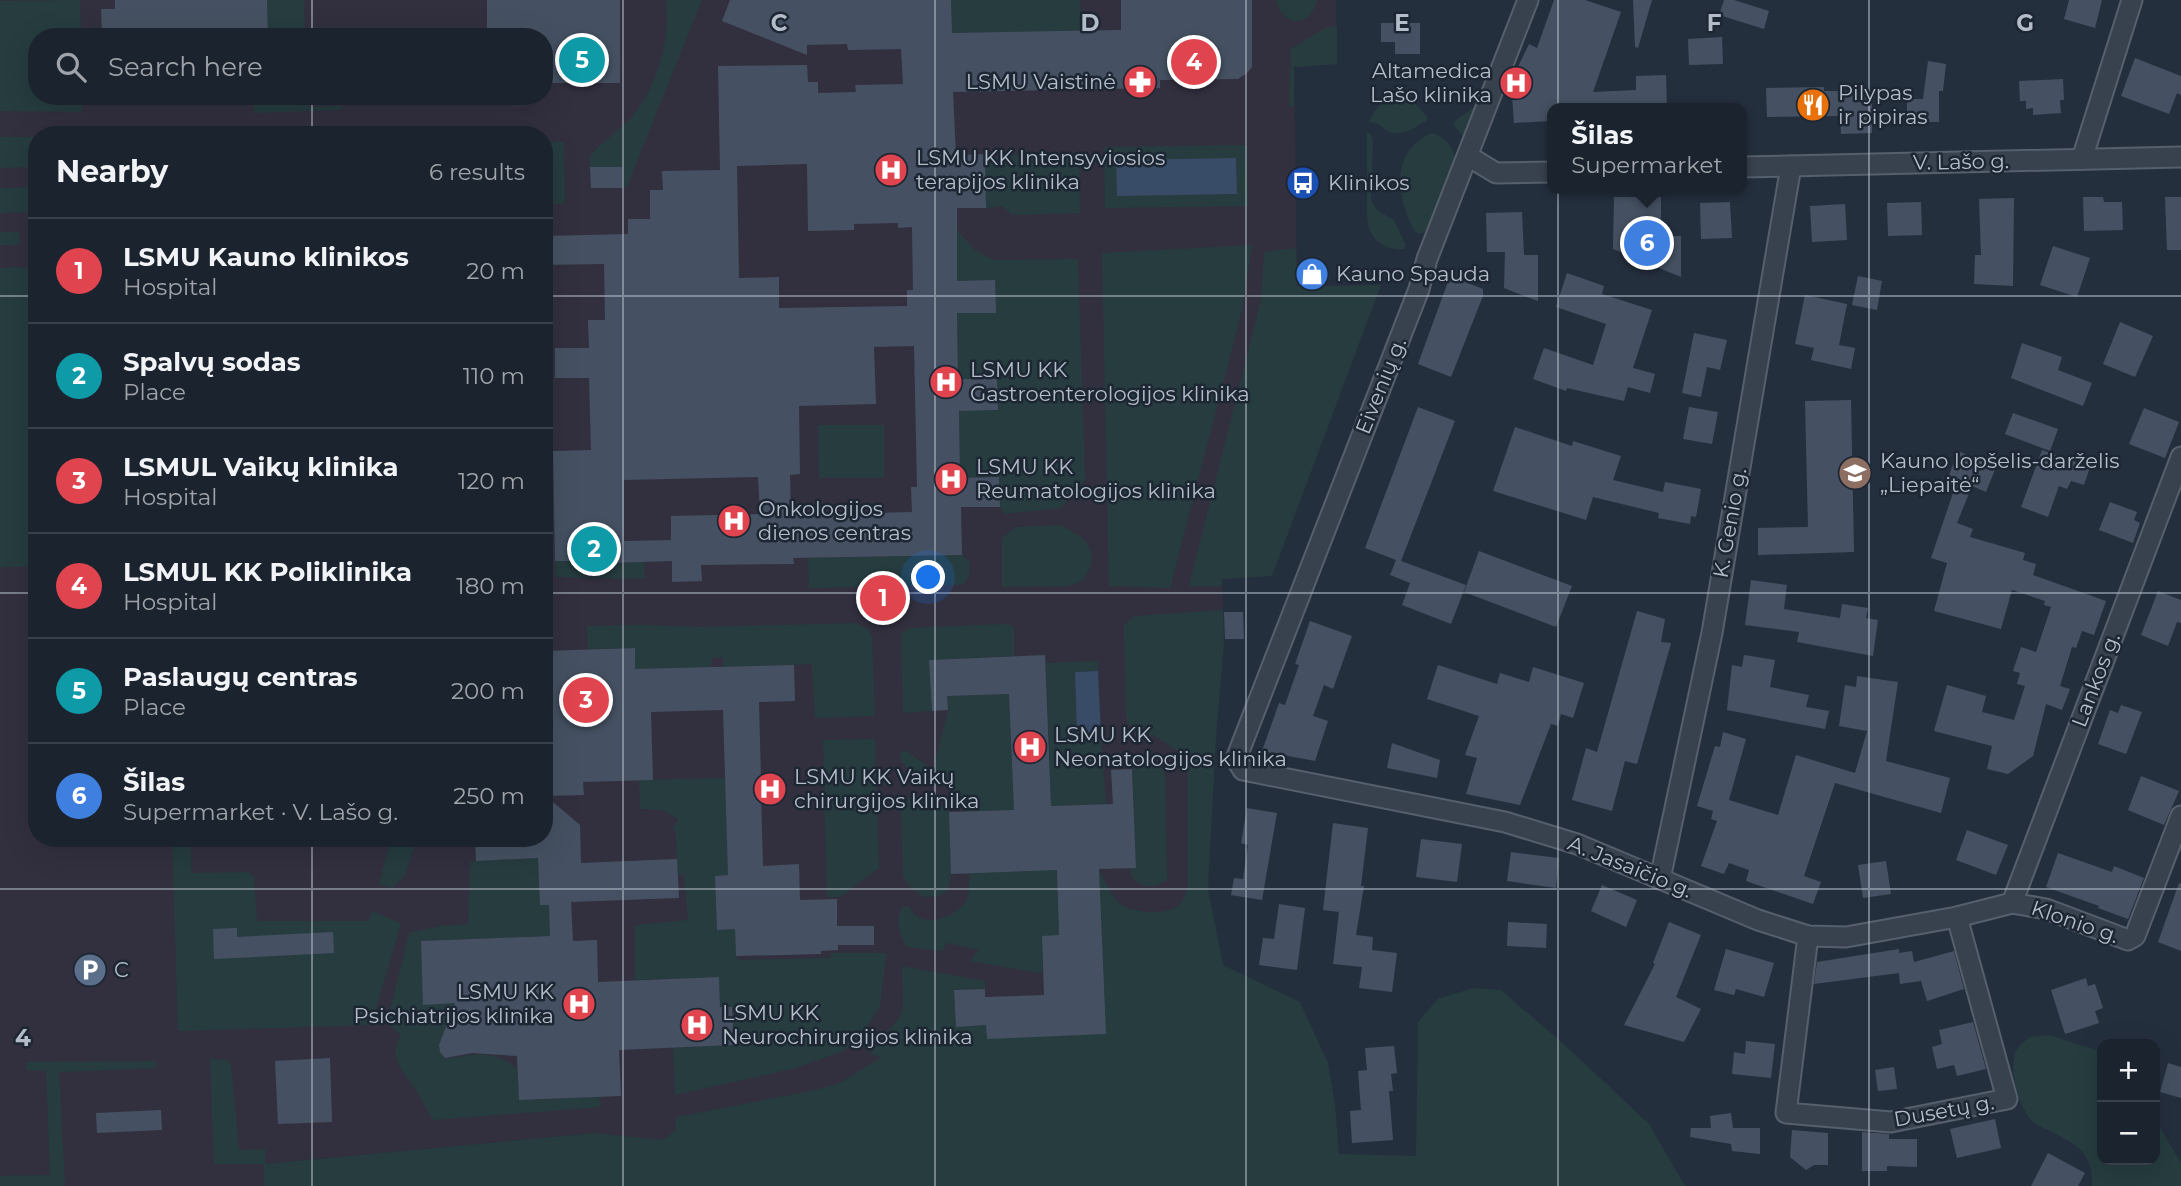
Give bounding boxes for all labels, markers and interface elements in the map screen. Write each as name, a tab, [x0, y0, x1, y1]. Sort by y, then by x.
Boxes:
text: C	[771, 9, 788, 37]
text: D	[1081, 9, 1100, 37]
text: E	[1394, 9, 1410, 37]
text: F	[1707, 9, 1722, 37]
text: G	[2016, 9, 2034, 37]
search box	[28, 28, 553, 105]
pin: 5	[559, 34, 605, 86]
pin: 4	[1171, 36, 1217, 88]
icon: search	[52, 48, 90, 86]
text: Search here	[108, 51, 263, 83]
place label: Altamedica Lašo klinika	[1370, 58, 1492, 107]
pharmacy icon: LSMU Vaistinė	[1121, 63, 1159, 101]
hospital icon: Altamedica Lašo klinika	[1497, 64, 1535, 102]
place label: LSMU Vaistinė	[966, 69, 1116, 94]
place label: Pilypas ir pipiras	[1838, 80, 1928, 129]
restaurant icon: Pilypas ir pipiras	[1794, 86, 1832, 124]
popup	[1547, 103, 1747, 194]
text: Šilas	[1571, 119, 1633, 151]
place label: LSMU KK Intensyviosios terapijos klinika	[916, 145, 1165, 194]
street label: V. Lašo g.	[1913, 148, 2009, 175]
hospital icon: LSMU KK Intensyviosios terapijos klinika	[872, 151, 910, 189]
text: Supermarket	[1571, 151, 1723, 179]
text: Nearby	[56, 153, 168, 190]
text: 6 results	[429, 158, 525, 186]
bus stop icon: Klinikos	[1284, 164, 1322, 202]
place label: Klinikos	[1328, 170, 1410, 195]
pin: 6	[1624, 217, 1670, 269]
text: LSMU Kauno klinikos	[123, 241, 409, 273]
shop icon: Kauno Spauda	[1293, 255, 1331, 293]
text: 1	[74, 257, 84, 285]
text: 20 m	[466, 257, 525, 285]
place label: Kauno Spauda	[1336, 261, 1490, 286]
text: Hospital	[123, 273, 218, 301]
street label: Eivenių g.	[1350, 334, 1411, 438]
text: Spalvų sodas	[123, 346, 301, 378]
place label: LSMU KK Gastroenterologijos klinika	[970, 357, 1250, 406]
text: 2	[72, 362, 86, 390]
text: 110 m	[463, 362, 525, 390]
hospital icon: LSMU KK Gastroenterologijos klinika	[927, 363, 965, 401]
text: Place	[123, 378, 186, 406]
place label: Kauno lopšelis-darželis „Liepaitė“	[1880, 448, 2120, 497]
text: LSMUL Vaikų klinika	[123, 451, 399, 483]
place label: LSMU KK Reumatologijos klinika	[976, 454, 1216, 503]
school or university icon: Kauno lopšelis-darželis „Liepaitė“	[1836, 454, 1874, 492]
hospital icon: LSMU KK Reumatologijos klinika	[932, 460, 970, 498]
street label: K. Genio g.	[1708, 466, 1751, 580]
text: 3	[72, 467, 86, 495]
text: 120 m	[458, 467, 525, 495]
text: Hospital	[123, 483, 218, 511]
place label: Onkologijos dienos centras	[758, 496, 911, 545]
hospital icon: Onkologijos dienos centras	[715, 502, 753, 540]
pin: 2	[571, 523, 617, 575]
text: LSMUL KK Poliklinika	[123, 556, 412, 588]
your location	[911, 560, 945, 594]
text: 4	[71, 572, 87, 600]
text: 180 m	[456, 572, 525, 600]
pin: 1	[860, 572, 906, 624]
text: Hospital	[123, 588, 218, 616]
street label: Lankos g.	[2066, 629, 2125, 730]
text: Paslaugų centras	[123, 661, 358, 693]
pin: 3	[563, 674, 609, 726]
text: 5	[72, 677, 86, 705]
text: 200 m	[451, 677, 525, 705]
text: Place	[123, 693, 186, 721]
place label: LSMU KK Neonatologijos klinika	[1054, 722, 1287, 771]
hospital icon: LSMU KK Neonatologijos klinika	[1011, 728, 1049, 766]
place label: LSMU KK Vaikų chirurgijos klinika	[794, 764, 979, 813]
text: Šilas	[123, 766, 185, 798]
hospital icon: LSMU KK Vaikų chirurgijos klinika	[751, 770, 789, 808]
text: 6	[72, 782, 86, 810]
text: 250 m	[453, 782, 525, 810]
text: Supermarket · V. Lašo g.	[123, 798, 398, 826]
street label: A. Jasaičio g.	[1564, 830, 1696, 903]
street label: Klonio g.	[2028, 895, 2122, 948]
parking icon: C	[71, 951, 109, 989]
place label: C	[114, 957, 129, 982]
place label: LSMU KK Psichiatrijos klinika	[354, 979, 554, 1028]
hospital icon: LSMU KK Psichiatrijos klinika	[560, 985, 598, 1023]
place label: LSMU KK Neurochirurgijos klinika	[722, 1000, 973, 1049]
hospital icon: LSMU KK Neurochirurgijos klinika	[678, 1006, 716, 1044]
text: 4	[15, 1024, 31, 1052]
map controls	[2097, 1039, 2160, 1165]
button: +	[2097, 1039, 2160, 1102]
street label: Dusetų g.	[1892, 1089, 1996, 1132]
button: −	[2097, 1102, 2160, 1165]

